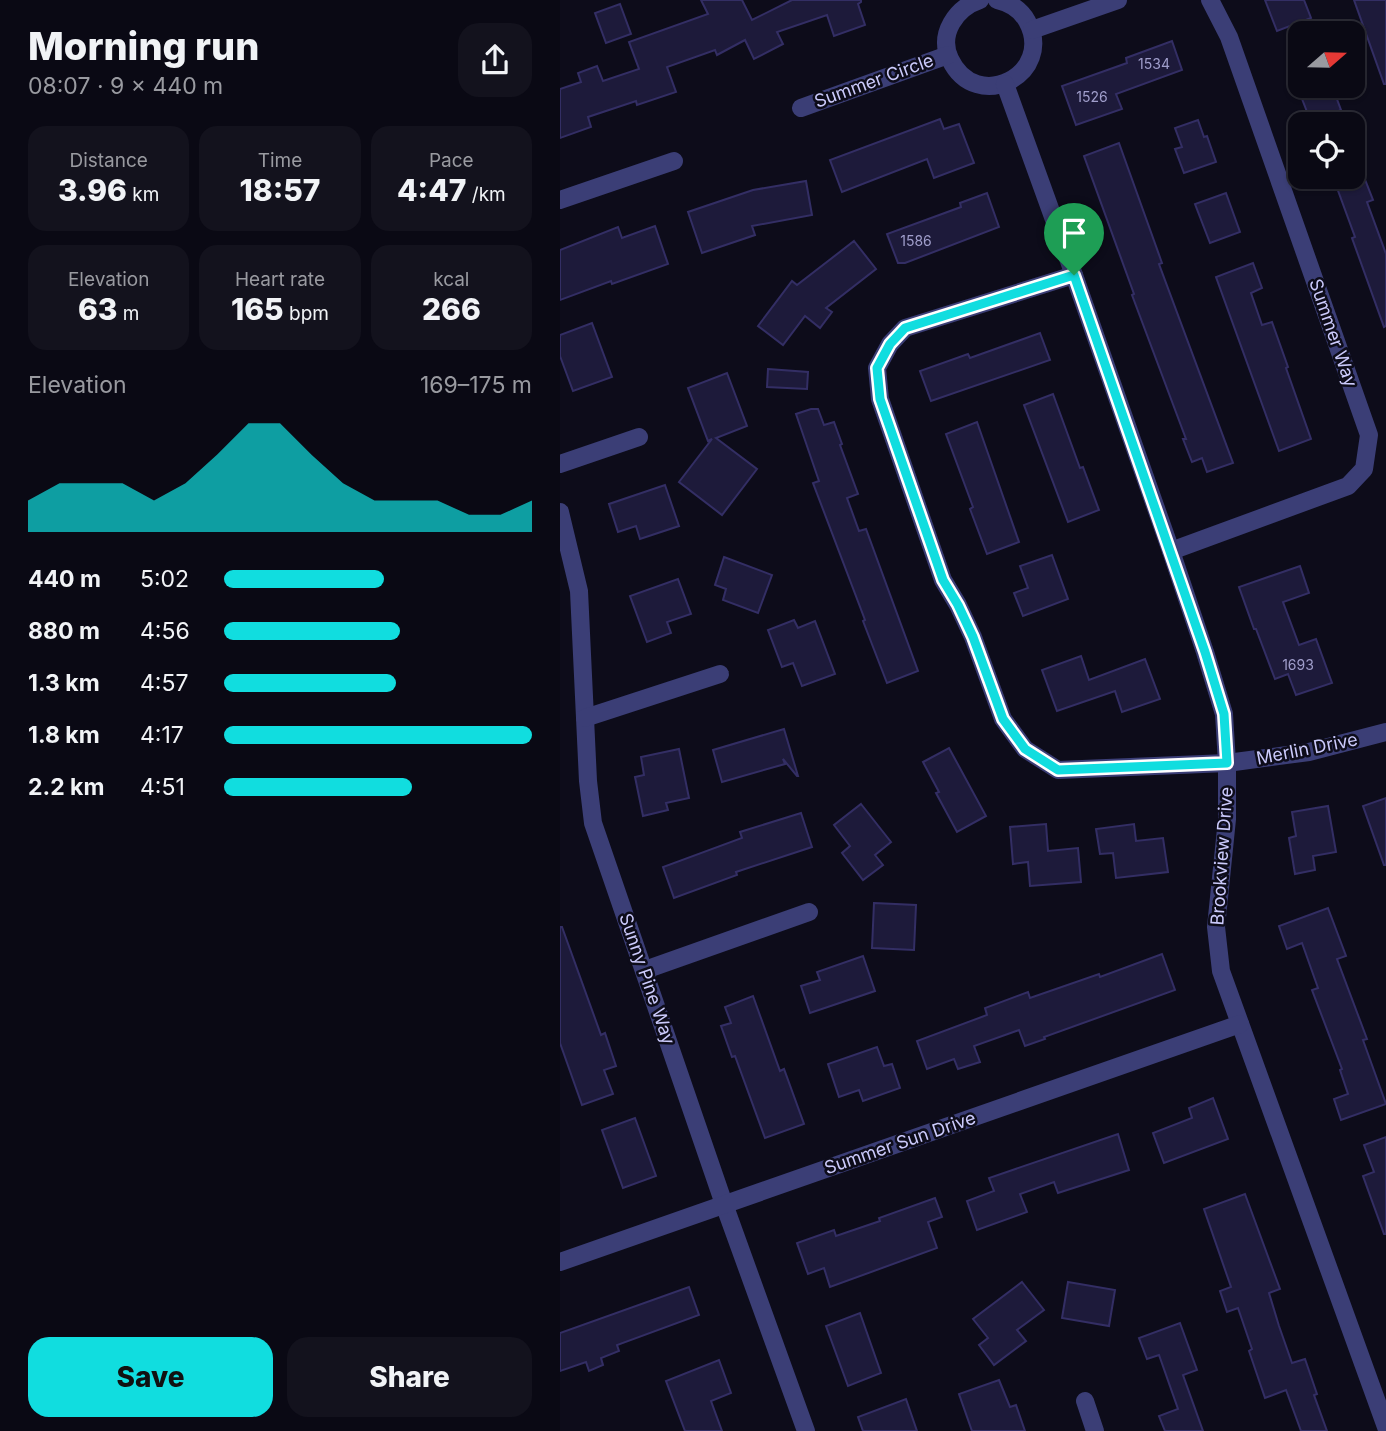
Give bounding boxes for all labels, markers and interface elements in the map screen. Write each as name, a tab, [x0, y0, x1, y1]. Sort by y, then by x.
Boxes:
north arrow	[1288, 21, 1365, 98]
map controls	[1288, 21, 1365, 189]
text: Morning run	[28, 23, 259, 69]
button: share	[458, 23, 532, 97]
street label: Summer Circle	[811, 49, 936, 112]
house number: 1534	[1138, 55, 1170, 72]
text: 08:07 · 9 × 440 m	[28, 72, 223, 100]
house number: 1526	[1076, 88, 1108, 105]
button: locate	[1288, 112, 1365, 189]
text: Distance	[69, 149, 148, 172]
text: Time	[258, 149, 302, 172]
text: Pace	[429, 149, 474, 172]
text: 3.96	[58, 172, 127, 208]
text: 18:57	[240, 172, 320, 208]
text: 4:47	[397, 172, 466, 208]
text: km	[127, 183, 159, 206]
text: /km	[466, 183, 506, 206]
pin	[1044, 203, 1104, 275]
icon: arrive	[1055, 214, 1093, 252]
house number: 1586	[900, 232, 932, 249]
text: Elevation	[68, 268, 149, 291]
text: Heart rate	[235, 268, 325, 291]
text: kcal	[433, 268, 469, 291]
street label: Summer Way	[1305, 276, 1362, 390]
text: 63	[78, 291, 117, 327]
text: 165	[231, 291, 284, 327]
text: 266	[422, 291, 481, 327]
text: m	[117, 302, 139, 325]
text: bpm	[284, 302, 329, 325]
text: Elevation	[28, 371, 127, 399]
text: 169–175 m	[420, 371, 532, 399]
text: 440 m	[28, 565, 101, 593]
text: 5:02	[140, 565, 189, 593]
text: 880 m	[28, 617, 100, 645]
text: 4:56	[140, 617, 190, 645]
house number: 1693	[1282, 656, 1314, 673]
text: 1.3 km	[28, 669, 100, 697]
text: 4:57	[140, 669, 188, 697]
text: 1.8 km	[28, 721, 100, 749]
text: 4:17	[140, 721, 184, 749]
street label: Merlin Drive	[1254, 728, 1359, 769]
text: 2.2 km	[28, 773, 104, 801]
text: 4:51	[140, 773, 185, 801]
street label: Brookview Drive	[1206, 786, 1237, 926]
street label: Sunny Pine Way	[615, 911, 680, 1047]
street label: Summer Sun Drive	[821, 1107, 978, 1178]
button: Save	[28, 1337, 273, 1417]
button: Share	[287, 1337, 532, 1417]

